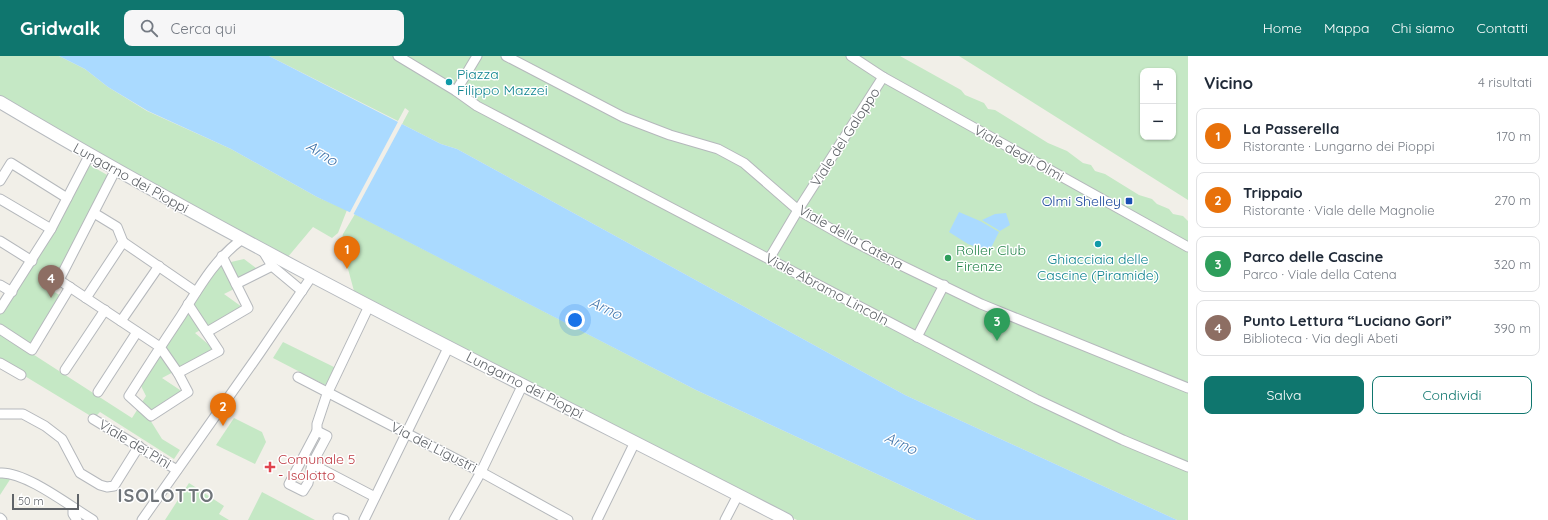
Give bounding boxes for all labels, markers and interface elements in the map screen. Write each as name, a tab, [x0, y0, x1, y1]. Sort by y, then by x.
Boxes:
search box	[124, 10, 404, 46]
text: Gridwalk	[20, 16, 100, 40]
icon: search	[138, 17, 160, 39]
text: Cerca qui	[170, 19, 236, 38]
text: Home	[1263, 19, 1302, 37]
text: Mappa	[1324, 19, 1369, 37]
text: Chi siamo	[1391, 19, 1455, 37]
text: Contatti	[1477, 19, 1528, 37]
place label: Piazza Filippo Mazzei	[457, 65, 548, 99]
map controls	[1140, 68, 1176, 140]
button: +	[1140, 68, 1176, 104]
text: Vicino	[1204, 72, 1253, 93]
text: 4 risultati	[1478, 74, 1532, 90]
marker: Piazza Filippo Mazzei	[444, 77, 454, 87]
street label: Viale del Galoppo	[806, 84, 884, 190]
button: −	[1140, 104, 1176, 140]
text: La Passerella	[1243, 119, 1339, 138]
street label: Viale degli Olmi	[971, 121, 1067, 185]
text: 1	[1215, 128, 1221, 144]
text: 170 m	[1496, 128, 1531, 144]
water label: Arno	[303, 136, 342, 170]
text: Ristorante · Lungarno dei Pioppi	[1243, 138, 1435, 154]
street label: Lungarno dei Pioppi	[70, 139, 192, 217]
text: Trippaio	[1243, 183, 1303, 202]
place label: Olmi Shelley	[1042, 192, 1121, 210]
text: 2	[1214, 192, 1222, 208]
text: 270 m	[1494, 192, 1531, 208]
marker: Olmi Shelley	[1124, 196, 1134, 206]
street label: Viale della Catena	[795, 201, 907, 273]
text: Ristorante · Viale delle Magnolie	[1243, 202, 1435, 218]
pin: 1	[334, 236, 360, 269]
marker: Ghiacciaia delle Cascine (Piramide)	[1093, 239, 1103, 249]
place label: Roller Club Firenze	[956, 241, 1026, 275]
text: Parco delle Cascine	[1243, 247, 1383, 266]
street label: Viale Abramo Lincoln	[762, 249, 892, 329]
place label: Ghiacciaia delle Cascine (Piramide)	[1037, 250, 1159, 284]
marker: Roller Club Firenze	[943, 253, 953, 263]
text: 3	[1215, 256, 1221, 272]
text: 320 m	[1494, 256, 1531, 272]
pin: 4	[38, 265, 64, 298]
text: Parco · Viale della Catena	[1243, 266, 1397, 282]
water label: Arno	[587, 292, 626, 324]
pin: 3	[984, 308, 1010, 341]
your location	[565, 310, 585, 330]
text: Punto Lettura “Luciano Gori”	[1243, 311, 1452, 330]
text: 4	[1214, 320, 1222, 336]
text: 390 m	[1494, 320, 1531, 336]
text: Biblioteca · Via degli Abeti	[1243, 330, 1398, 346]
street label: Lungarno dei Pioppi	[463, 348, 587, 422]
button: Salva	[1204, 376, 1364, 414]
button: Condividi	[1372, 376, 1532, 414]
pin: 2	[210, 393, 236, 426]
street label: Viale dei Pini	[96, 415, 174, 473]
street label: Via dei Ligustri	[388, 418, 480, 476]
water label: Arno	[882, 427, 921, 459]
place label: Comunale 5 - Isolotto	[278, 450, 355, 484]
marker: Comunale 5 - Isolotto	[265, 462, 275, 472]
district label: ISOLOTTO	[118, 484, 214, 507]
scale bar	[12, 492, 79, 511]
text: 50 m	[18, 494, 44, 508]

